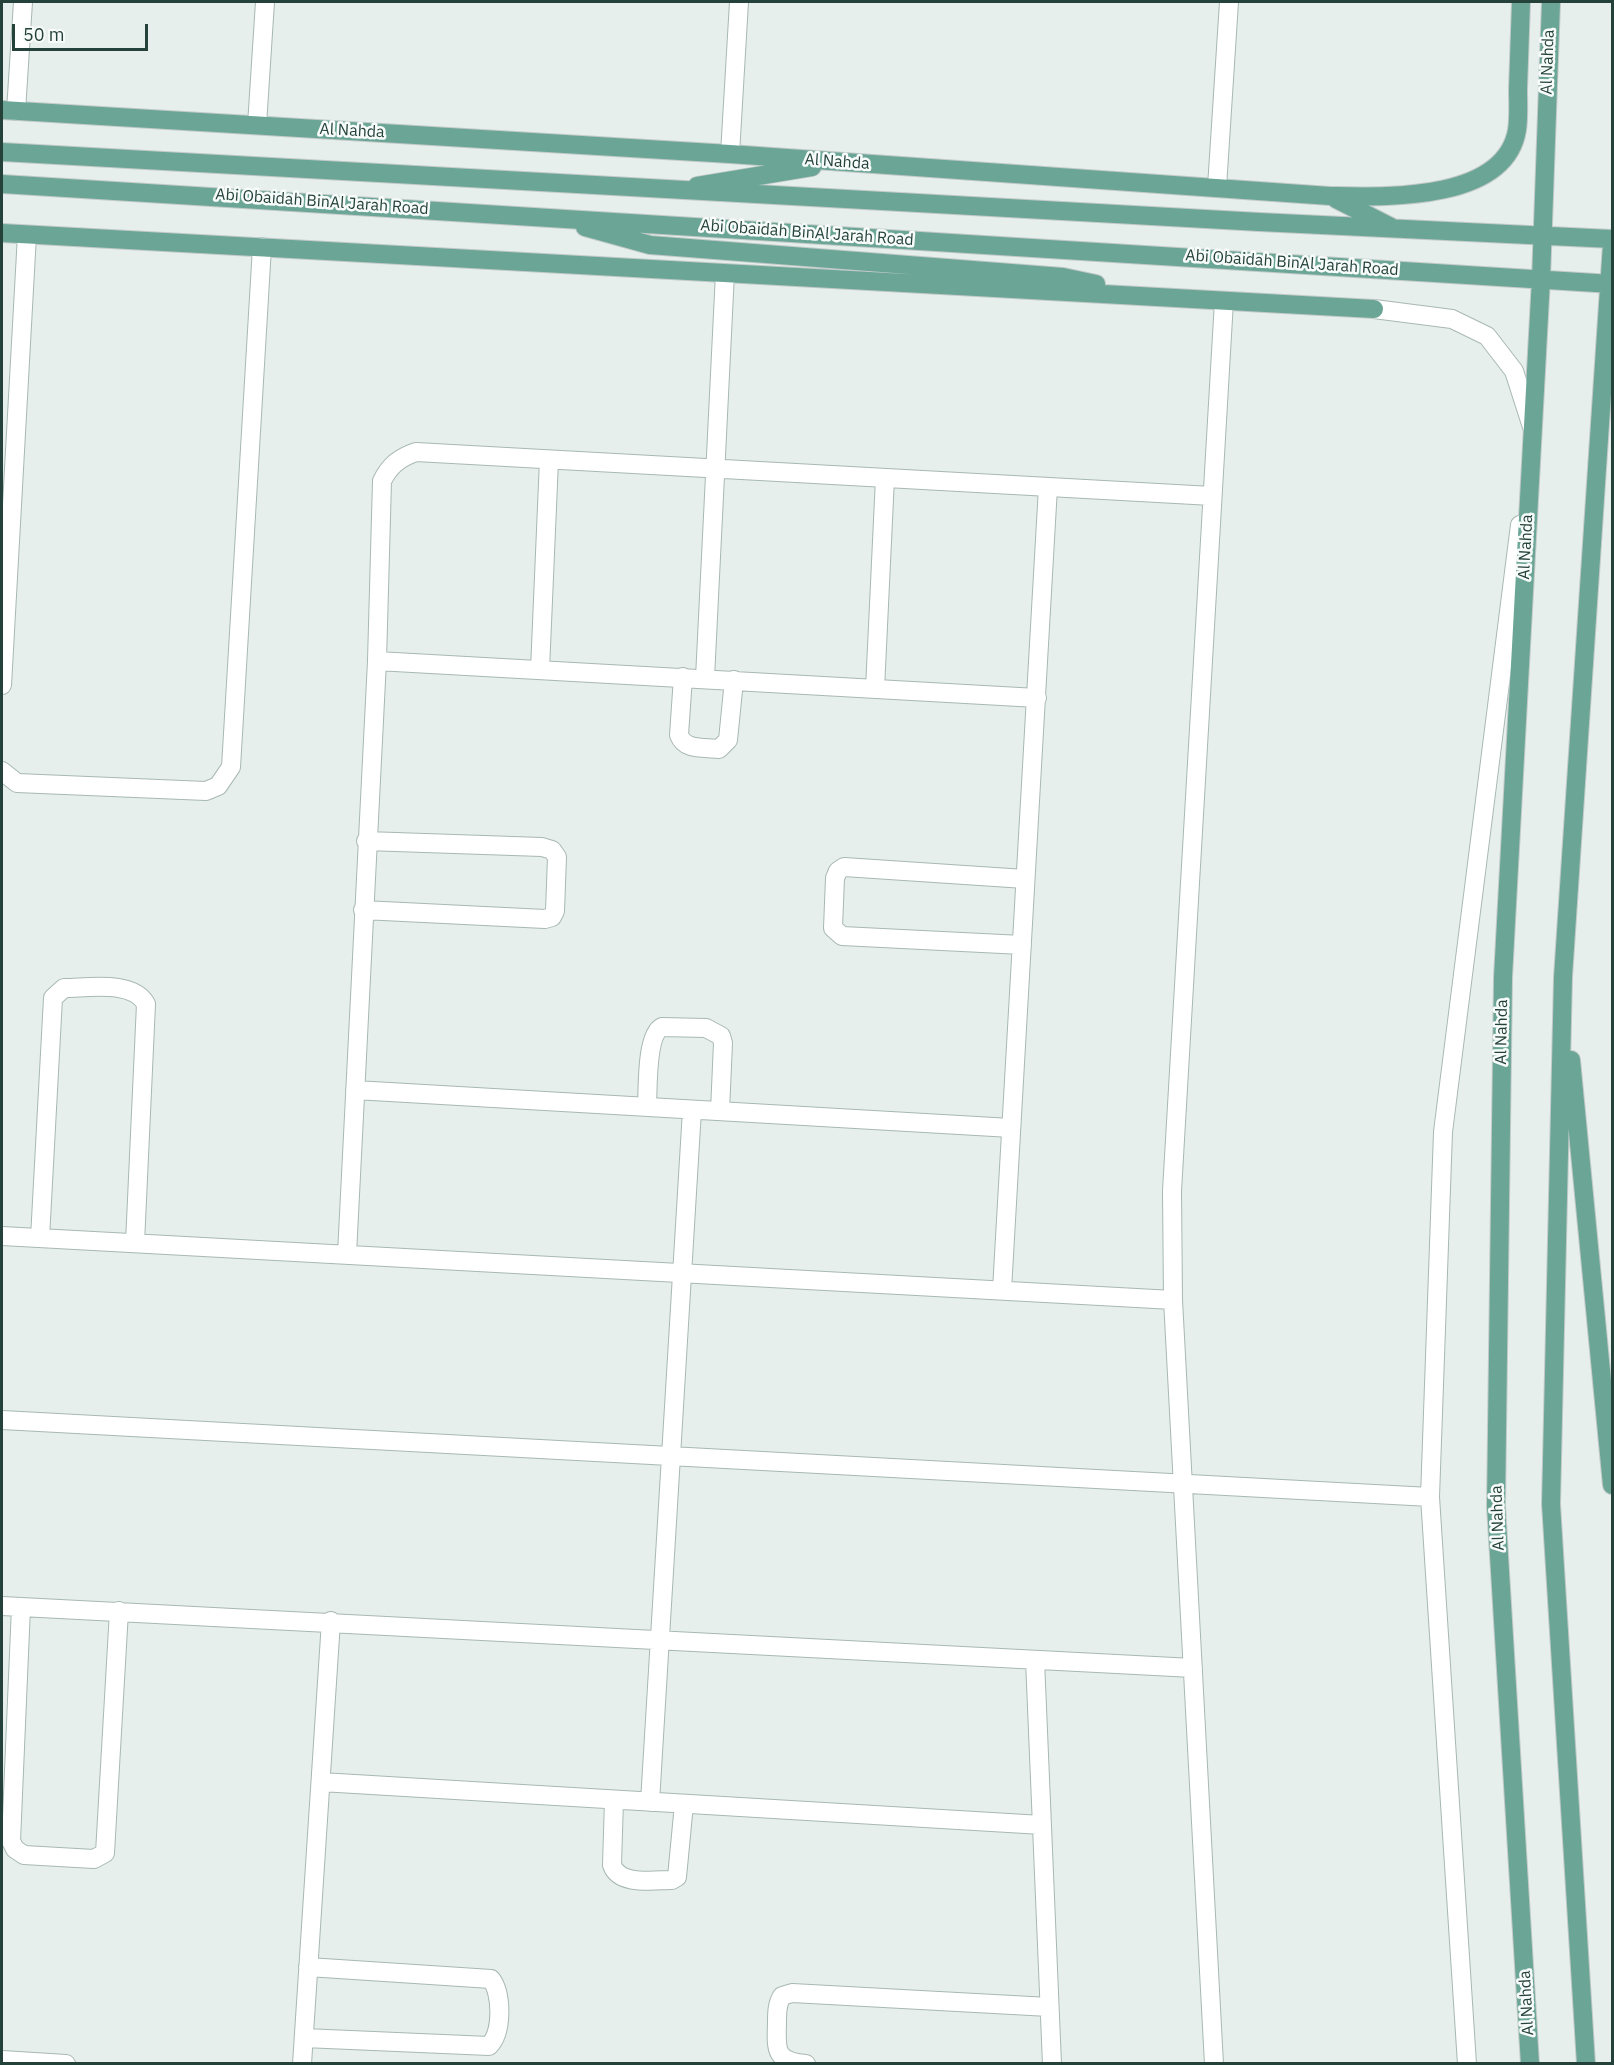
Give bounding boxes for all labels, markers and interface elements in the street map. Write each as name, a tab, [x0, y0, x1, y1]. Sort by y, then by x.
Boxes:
scale bar	[15, 12, 152, 50]
text: 50 m	[23, 23, 65, 46]
street label: Al Nahda	[1537, 29, 1559, 95]
street label: Al Nahda	[319, 120, 385, 142]
street label: Al Nahda	[804, 150, 870, 174]
street label: Abi Obaidah BinAl Jarah Road	[215, 185, 429, 219]
street label: Abi Obaidah BinAl Jarah Road	[700, 216, 914, 250]
street label: Abi Obaidah BinAl Jarah Road	[1185, 246, 1399, 280]
street label: Al Nahda	[1515, 514, 1537, 580]
street label: Al Nahda	[1492, 999, 1512, 1065]
street label: Al Nahda	[1487, 1485, 1509, 1551]
street label: Al Nahda	[1516, 1970, 1538, 2036]

